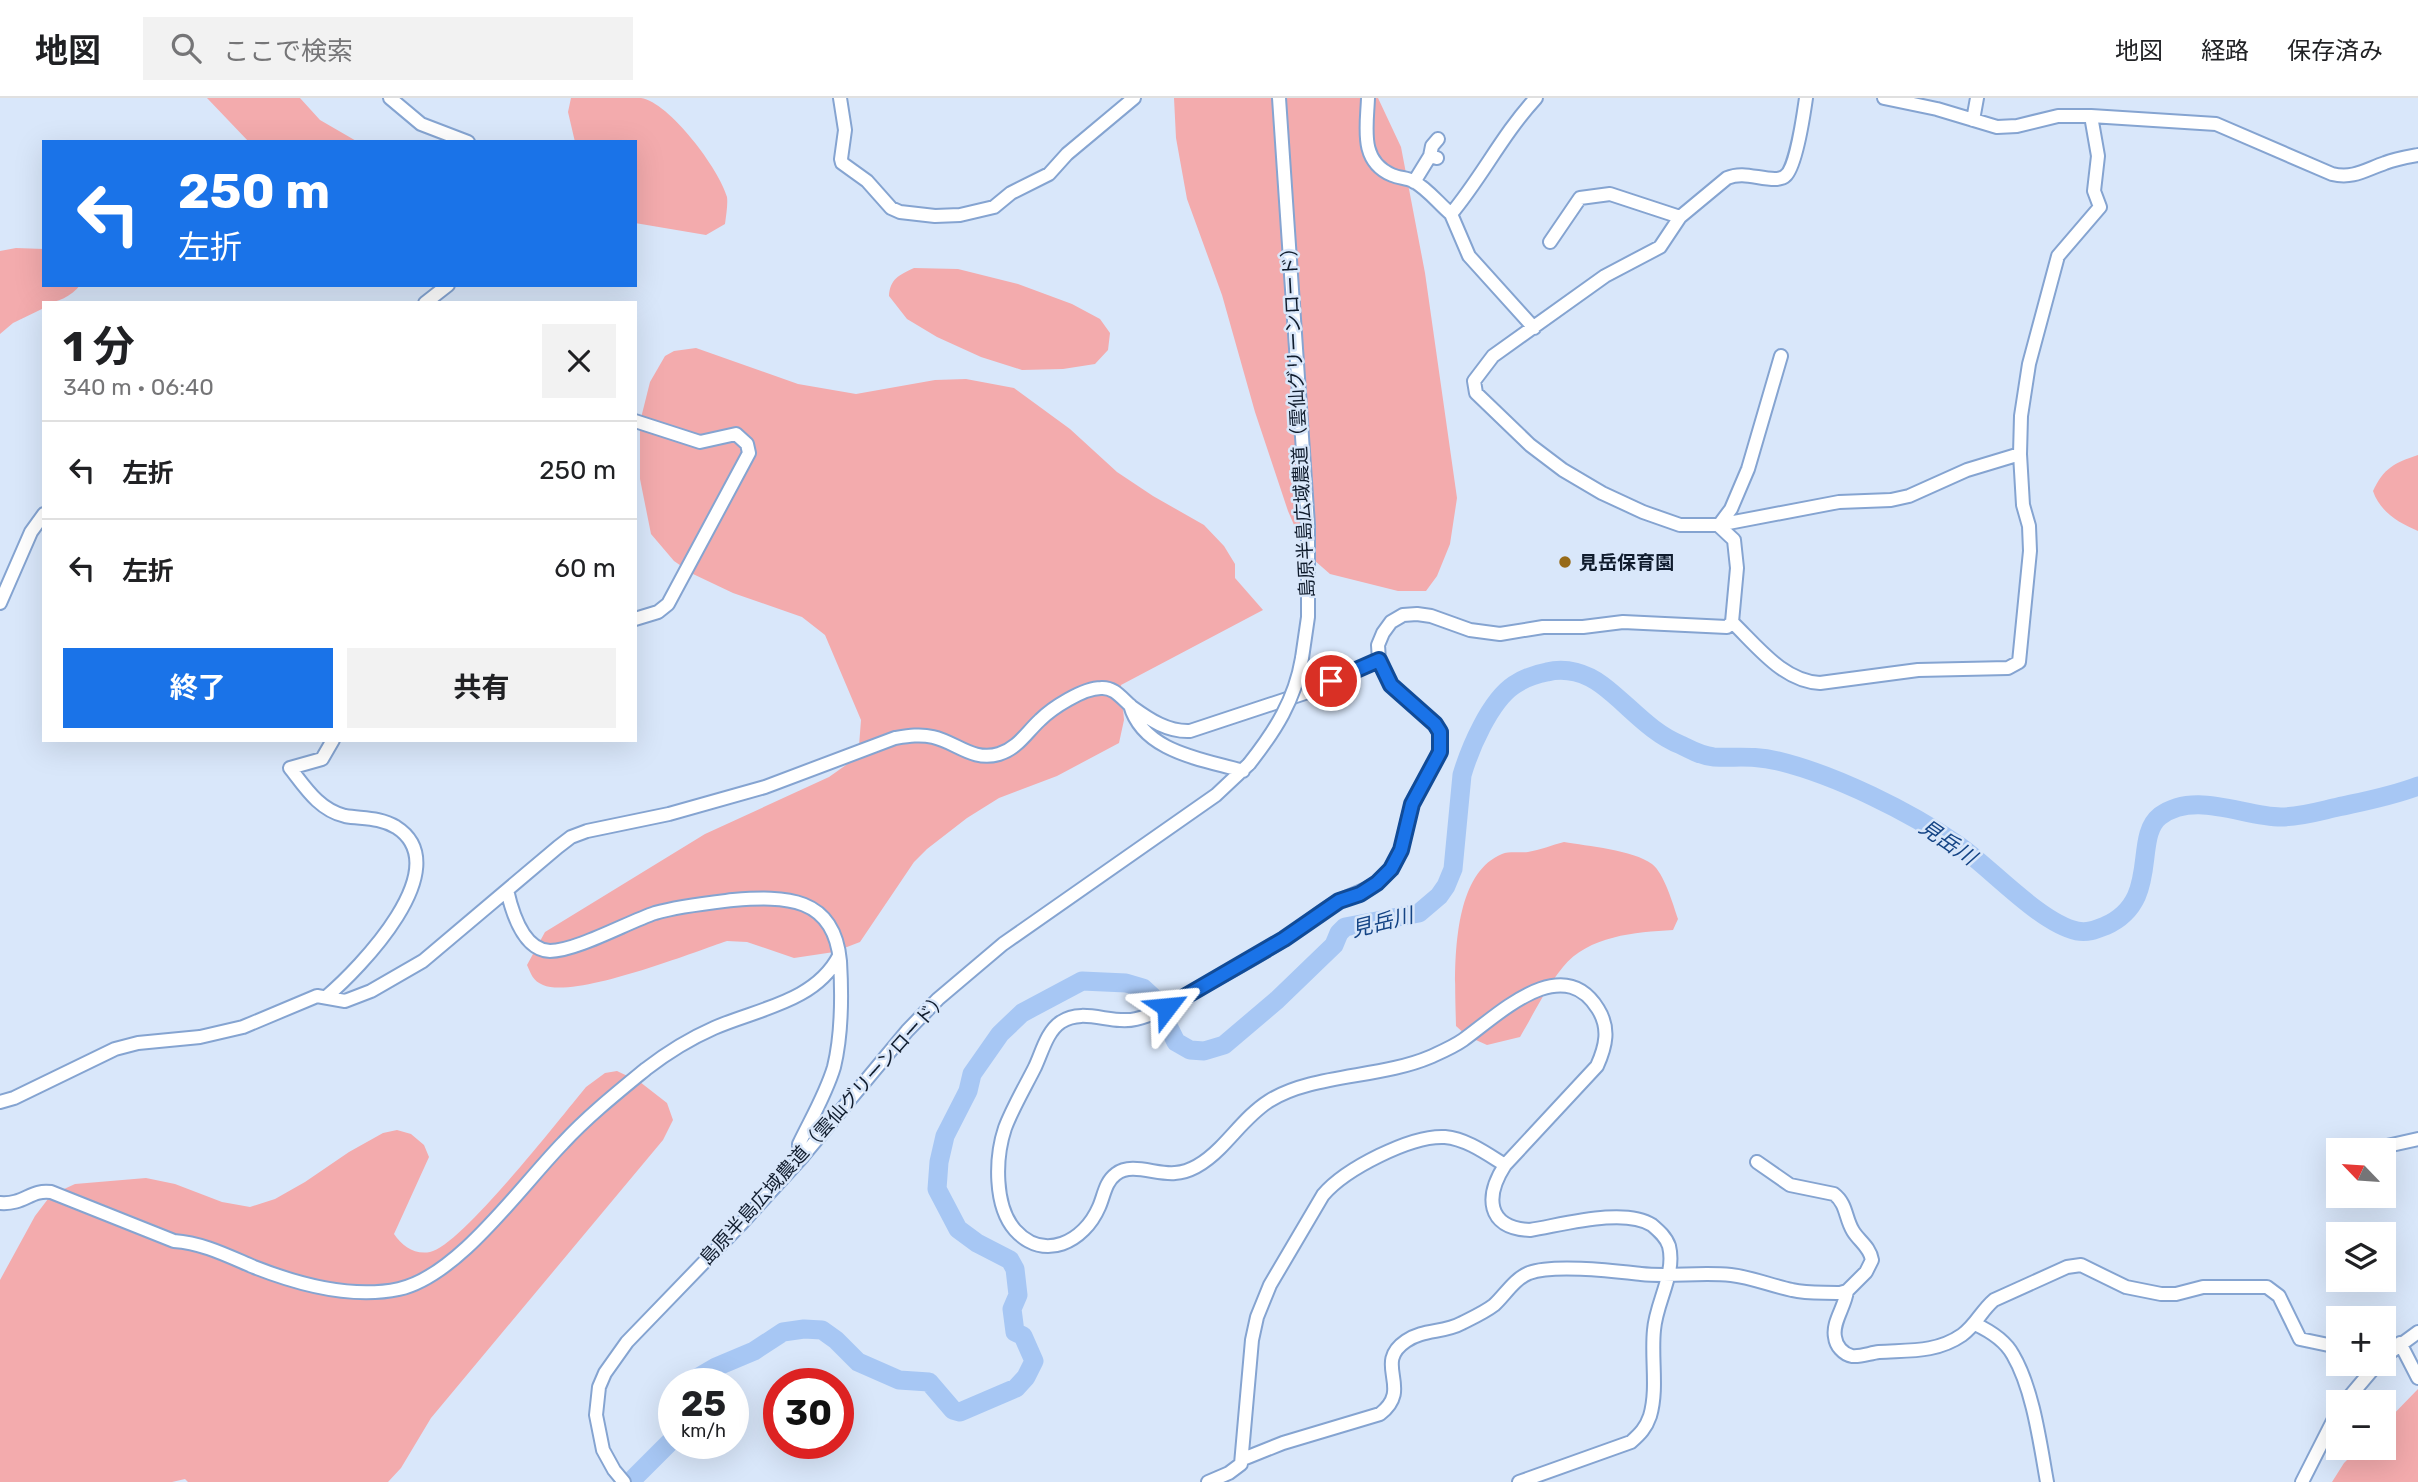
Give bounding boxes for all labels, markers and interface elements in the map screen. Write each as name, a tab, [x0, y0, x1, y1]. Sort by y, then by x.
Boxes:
search box	[143, 17, 633, 80]
icon: search	[167, 29, 205, 67]
text: 地図	[35, 31, 101, 70]
text: ここで検索	[223, 36, 353, 67]
text: 地図	[2115, 37, 2163, 65]
text: 経路	[2201, 37, 2249, 65]
text: 保存済み	[2287, 37, 2383, 65]
text: 250 m	[178, 162, 330, 220]
icon: left	[63, 168, 154, 259]
text: 左折	[178, 228, 242, 266]
street label: 島原半島広域農道（雲仙グリーンロード）	[1277, 238, 1319, 598]
text: 1 分	[63, 322, 135, 372]
button: close	[542, 324, 616, 398]
text: 340 m · 06:40	[63, 373, 214, 401]
icon: left	[63, 451, 101, 489]
text: 250 m	[539, 455, 616, 486]
text: 左折	[122, 458, 174, 489]
icon: left	[63, 549, 101, 587]
place label: 見岳保育園	[1579, 551, 1674, 574]
text: 60 m	[554, 553, 616, 584]
marker: 見岳保育園	[1557, 554, 1573, 570]
text: 左折	[122, 556, 174, 587]
button: 終了	[63, 648, 333, 728]
button: 共有	[347, 648, 616, 728]
pin	[1301, 651, 1361, 711]
icon: arrive	[1312, 662, 1350, 700]
water label: 見岳川	[1915, 814, 1983, 871]
water label: 見岳川	[1348, 902, 1418, 942]
position arrow	[1130, 970, 1204, 1044]
street label: 島原半島広域農道（雲仙グリーンロード）	[695, 987, 953, 1269]
north arrow	[2326, 1138, 2396, 1208]
map controls	[2326, 1138, 2396, 1460]
button: layers	[2326, 1222, 2396, 1292]
button: +	[2326, 1306, 2396, 1376]
speed limit sign: 30	[763, 1368, 854, 1459]
text: 25	[681, 1383, 726, 1425]
button: −	[2326, 1390, 2396, 1460]
text: km/h	[681, 1420, 726, 1442]

